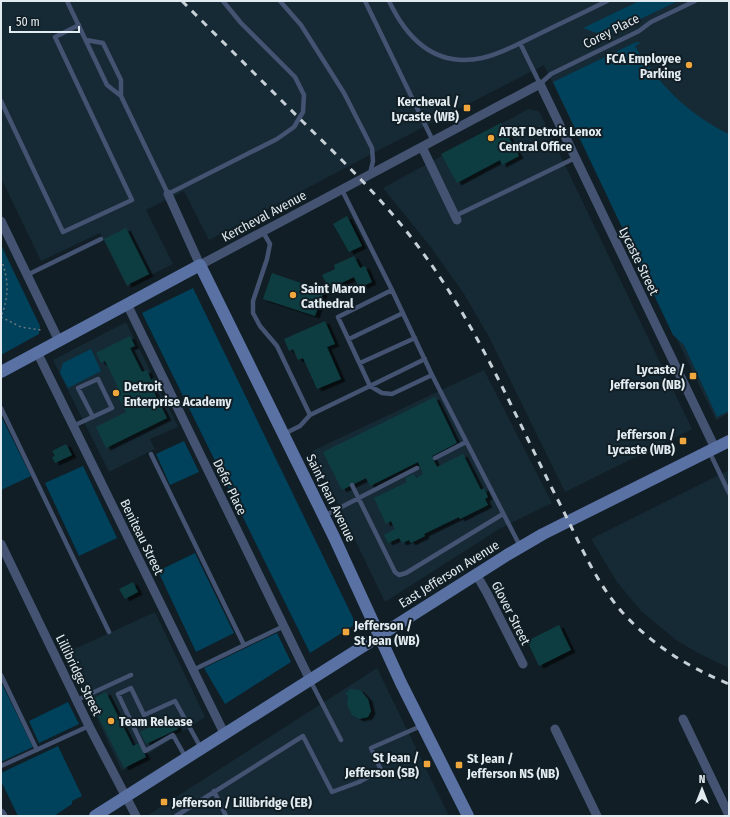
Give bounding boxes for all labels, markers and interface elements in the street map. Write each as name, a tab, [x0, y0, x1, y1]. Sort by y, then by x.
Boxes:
scale bar	[10, 8, 79, 34]
street label: Corey Place	[581, 11, 641, 51]
text: 50 m	[16, 15, 40, 29]
place label: FCA Employee Parking	[606, 51, 682, 81]
marker: FCA Employee Parking	[684, 60, 694, 70]
place label: Kercheval / Lycaste (WB)	[391, 94, 459, 124]
marker: Kercheval / Lycaste (WB)	[462, 103, 472, 113]
place label: AT&T Detroit Lenox Central Office	[498, 124, 602, 154]
marker: AT&T Detroit Lenox Central Office	[486, 133, 496, 143]
street label: Kercheval Avenue	[219, 187, 309, 245]
street label: Lycaste Street	[616, 225, 662, 298]
place label: Saint Maron Cathedral	[301, 281, 366, 311]
marker: Saint Maron Cathedral	[288, 290, 298, 300]
place label: Lycaste / Jefferson (NB)	[609, 362, 685, 392]
marker: Lycaste / Jefferson (NB)	[688, 371, 698, 381]
place label: Detroit Enterprise Academy	[124, 379, 232, 409]
marker: Detroit Enterprise Academy	[111, 388, 121, 398]
place label: Jefferson / Lycaste (WB)	[607, 427, 675, 457]
marker: Jefferson / Lycaste (WB)	[678, 436, 688, 446]
street label: Saint Jean Avenue	[303, 452, 359, 544]
street label: Defer Place	[210, 457, 250, 517]
street label: Beniteau Street	[117, 497, 167, 578]
street label: East Jefferson Avenue	[396, 537, 502, 611]
street label: Glover Street	[489, 579, 534, 648]
place label: Jefferson / St Jean (WB)	[353, 618, 419, 648]
marker: Jefferson / St Jean (WB)	[341, 627, 351, 637]
street label: Lillibridge Street	[53, 632, 105, 719]
place label: Team Release	[119, 714, 193, 729]
marker: Team Release	[106, 716, 116, 726]
place label: St Jean / Jefferson (SB)	[344, 750, 419, 780]
place label: St Jean / Jefferson NS (NB)	[466, 751, 559, 781]
marker: St Jean / Jefferson (SB)	[422, 759, 432, 769]
marker: St Jean / Jefferson NS (NB)	[454, 760, 464, 770]
north arrow	[682, 769, 722, 809]
text: N	[699, 773, 705, 786]
place label: Jefferson / Lillibridge (EB)	[171, 795, 312, 810]
marker: Jefferson / Lillibridge (EB)	[159, 797, 169, 807]

